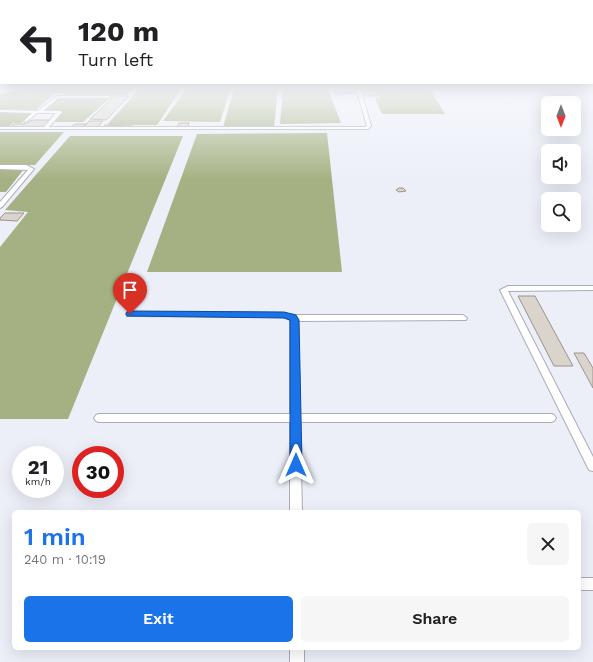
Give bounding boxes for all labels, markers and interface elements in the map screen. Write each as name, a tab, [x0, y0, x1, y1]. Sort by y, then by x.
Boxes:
text: 120 m	[78, 15, 159, 48]
icon: left	[12, 16, 64, 68]
text: Turn left	[78, 49, 153, 70]
north arrow	[541, 96, 581, 136]
map controls	[541, 96, 581, 232]
button: sound	[541, 144, 581, 184]
button: search	[541, 192, 581, 232]
pin	[113, 273, 147, 314]
icon: arrive	[119, 279, 141, 301]
position arrow	[275, 444, 317, 486]
speed limit sign: 30	[72, 446, 124, 498]
text: 21	[28, 455, 48, 479]
text: km/h	[25, 476, 51, 487]
text: 1 min	[24, 523, 86, 551]
button: close	[527, 523, 569, 565]
text: 240 m · 10:19	[24, 552, 106, 567]
button: Exit	[24, 596, 293, 642]
button: Share	[301, 596, 569, 642]

